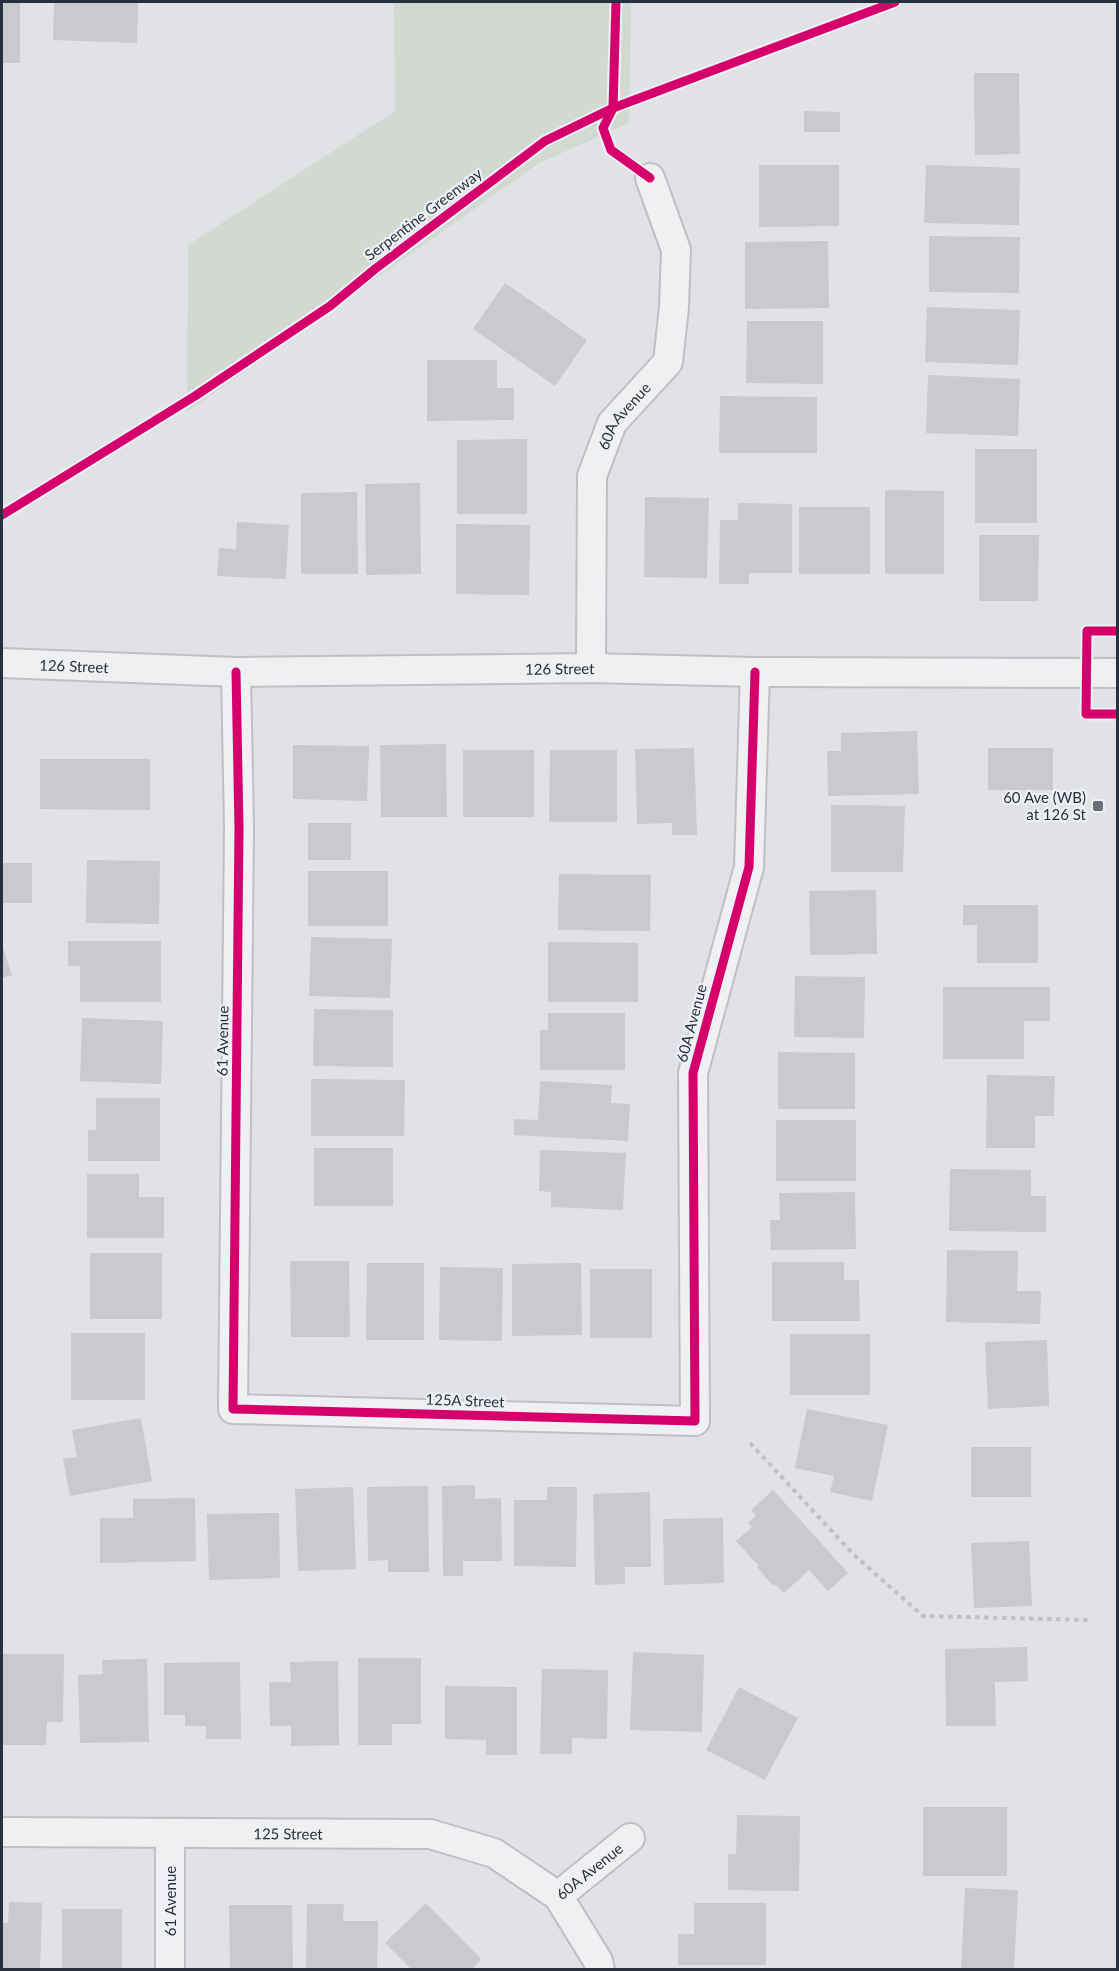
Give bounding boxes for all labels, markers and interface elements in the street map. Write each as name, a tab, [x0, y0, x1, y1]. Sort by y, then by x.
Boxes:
street label: Serpentine Greenway	[361, 164, 485, 264]
street label: 60A Avenue	[594, 378, 654, 452]
street label: 126 Street	[39, 655, 110, 676]
street label: 126 Street	[525, 659, 595, 678]
place label: 60 Ave (WB) at 126 St	[1003, 788, 1087, 823]
marker: 60 Ave (WB) at 126 St	[1091, 799, 1105, 813]
street label: 60A Avenue	[672, 982, 710, 1064]
street label: 61 Avenue	[212, 1006, 232, 1076]
street label: 125A Street	[425, 1390, 505, 1410]
street label: 125 Street	[253, 1824, 323, 1843]
street label: 60A Avenue	[552, 1839, 626, 1903]
street label: 61 Avenue	[161, 1866, 179, 1936]

